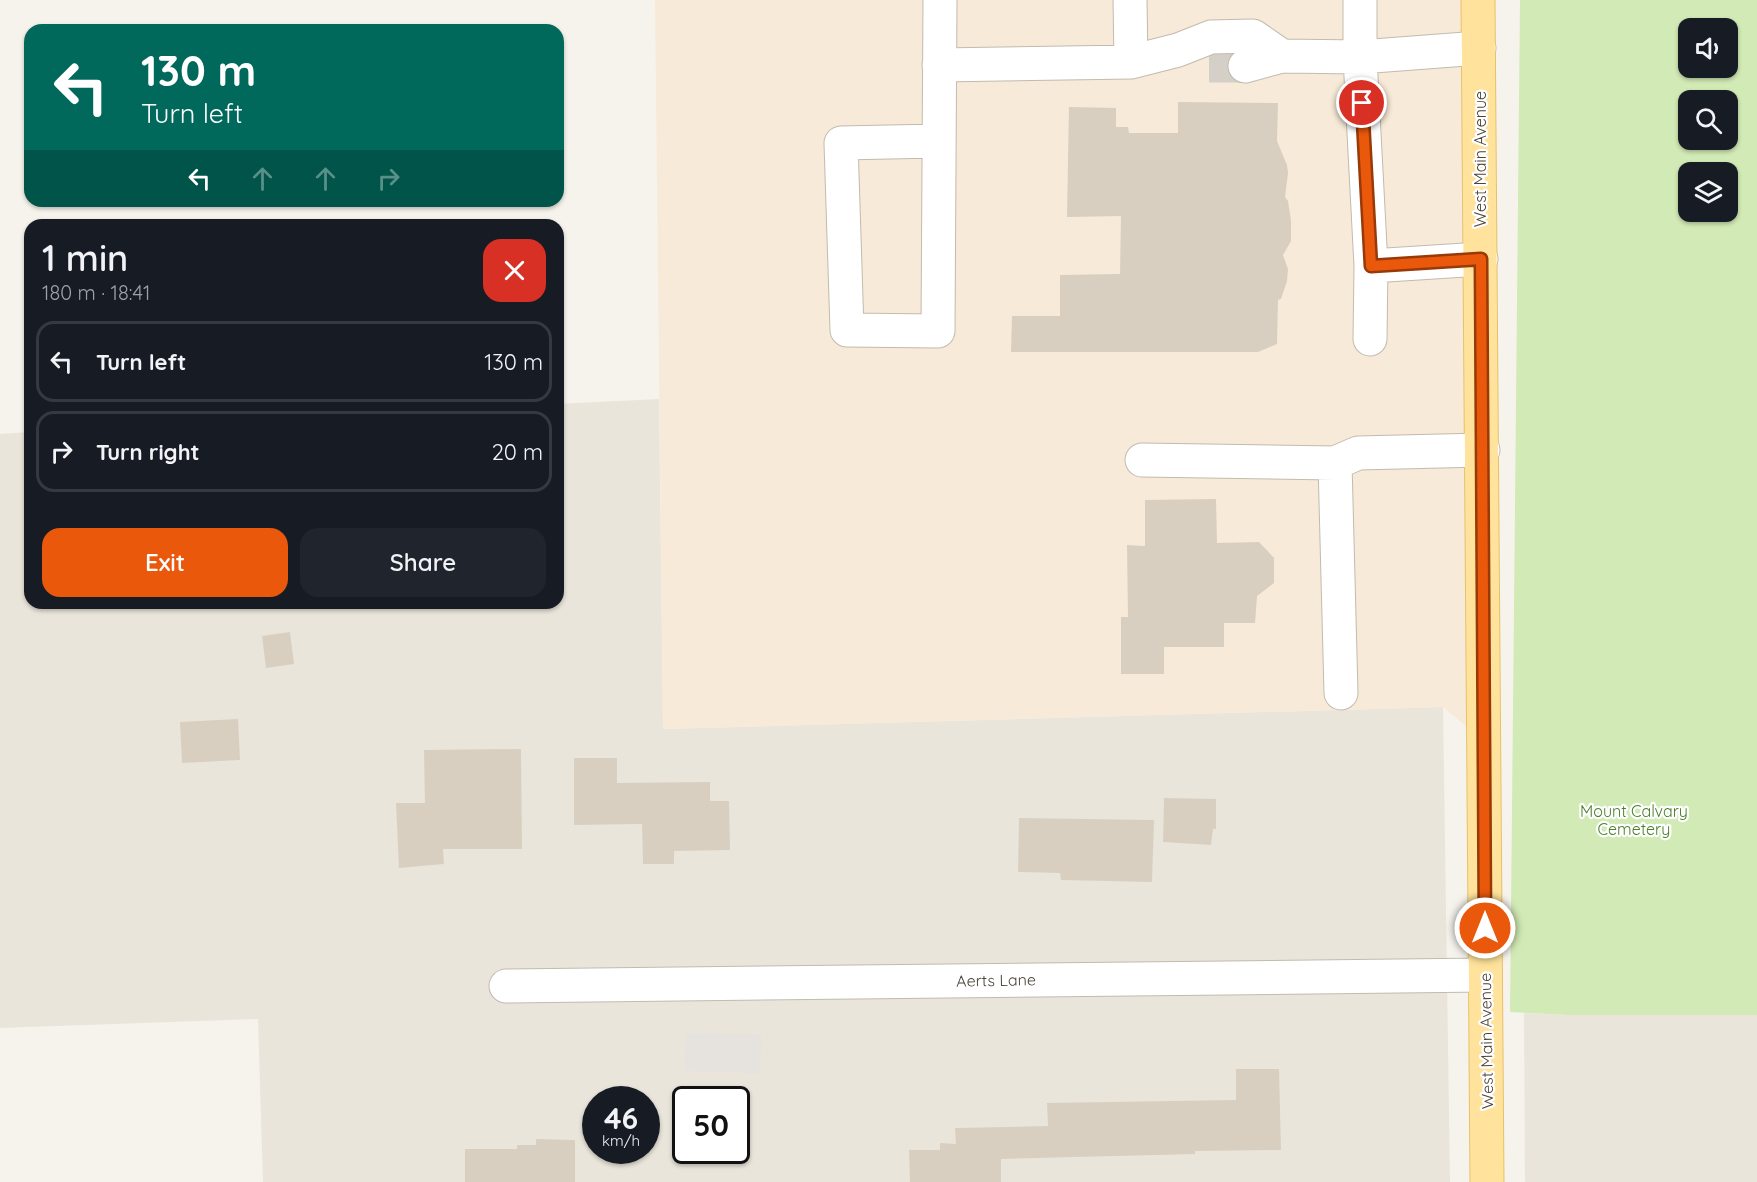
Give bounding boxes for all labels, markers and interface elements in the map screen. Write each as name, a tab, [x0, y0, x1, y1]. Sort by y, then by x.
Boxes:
map controls	[1678, 18, 1738, 222]
button: sound	[1678, 18, 1738, 78]
text: 130 m	[141, 44, 256, 97]
icon: left	[42, 48, 120, 126]
pin	[1336, 77, 1387, 128]
icon: arrive	[1345, 86, 1378, 119]
button: search	[1678, 90, 1738, 150]
street label: West Main Avenue	[1470, 91, 1490, 227]
text: Turn left	[141, 96, 243, 130]
icon: left	[183, 162, 216, 195]
icon: ahead	[246, 162, 279, 195]
icon: ahead	[309, 162, 342, 195]
icon: right	[372, 162, 405, 195]
button: layers	[1678, 162, 1738, 222]
text: 1 min	[42, 235, 128, 280]
button: close	[483, 239, 546, 302]
text: 180 m · 18:41	[42, 280, 150, 305]
icon: left	[45, 345, 78, 378]
text: Turn left	[96, 348, 186, 376]
text: 130 m	[484, 348, 543, 376]
icon: right	[45, 435, 78, 468]
text: Turn right	[96, 438, 200, 466]
text: 20 m	[492, 438, 543, 466]
button: Exit	[42, 528, 288, 597]
button: Share	[300, 528, 546, 597]
park label: Mount Calvary Cemetery	[1580, 801, 1688, 839]
position arrow	[1453, 896, 1517, 960]
street label: Aerts Lane	[956, 969, 1036, 991]
street label: West Main Avenue	[1475, 973, 1497, 1109]
speed limit sign: 50	[672, 1086, 750, 1164]
text: 46	[604, 1099, 638, 1137]
text: km/h	[602, 1131, 640, 1150]

